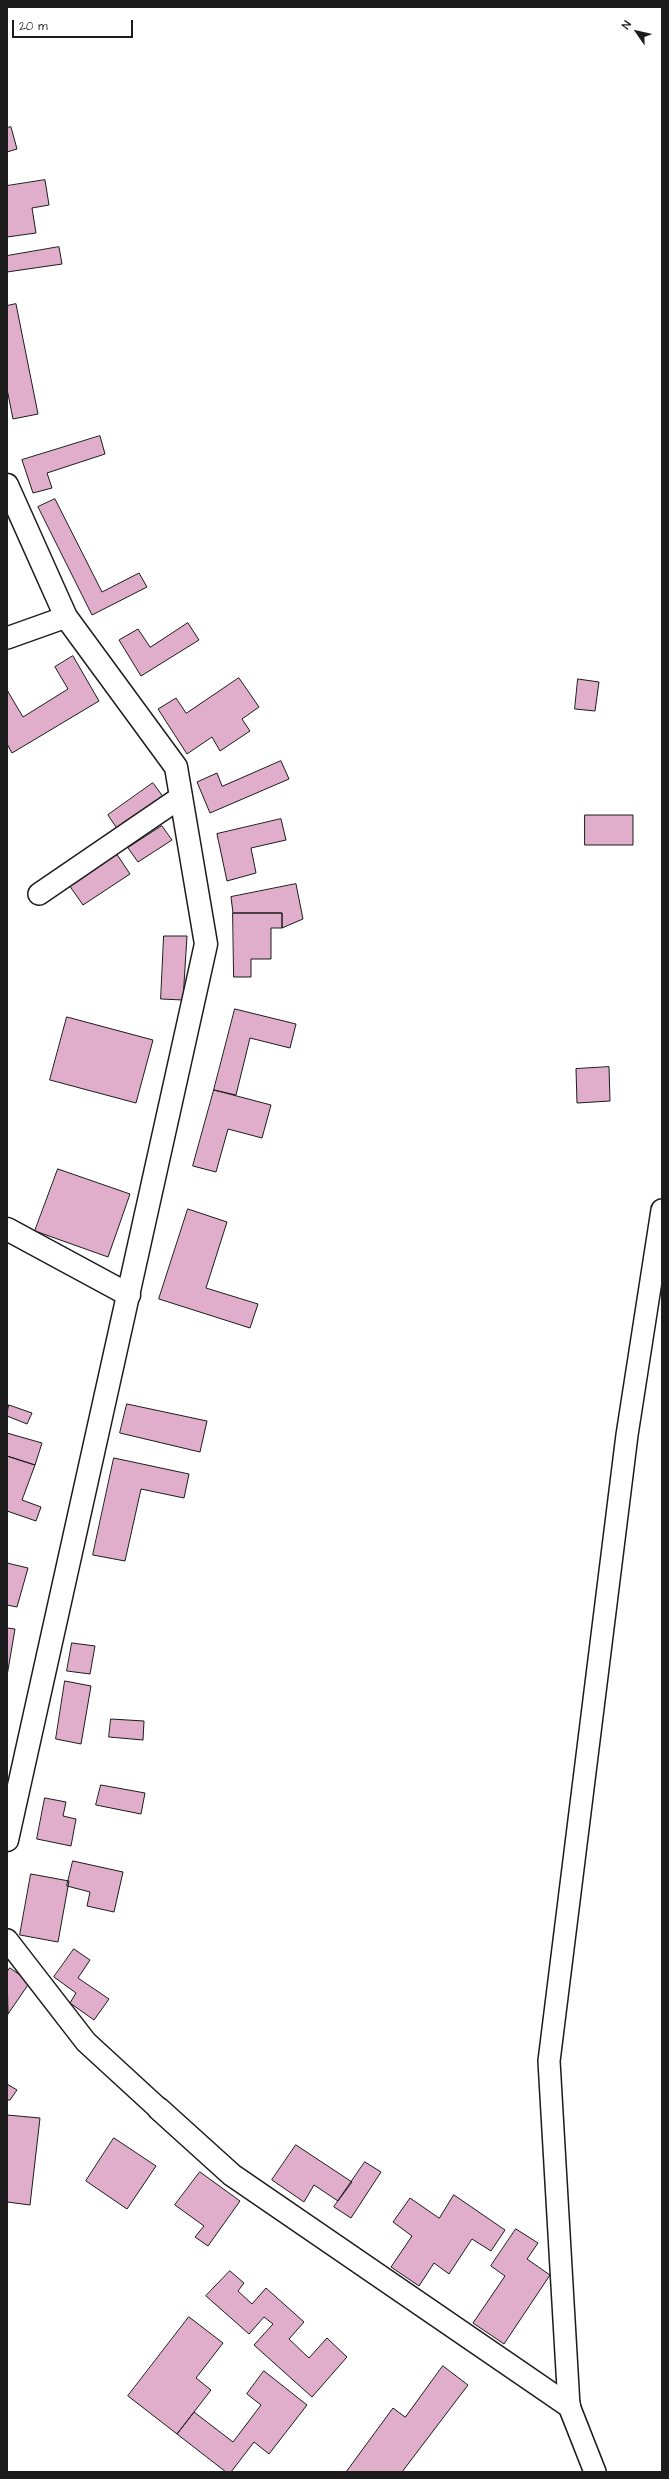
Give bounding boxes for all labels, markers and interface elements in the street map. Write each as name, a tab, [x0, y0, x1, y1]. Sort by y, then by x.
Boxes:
scale bar	[14, 12, 135, 38]
north arrow	[617, 12, 657, 52]
text: 20 m	[19, 18, 48, 35]
text: N	[618, 18, 635, 32]

